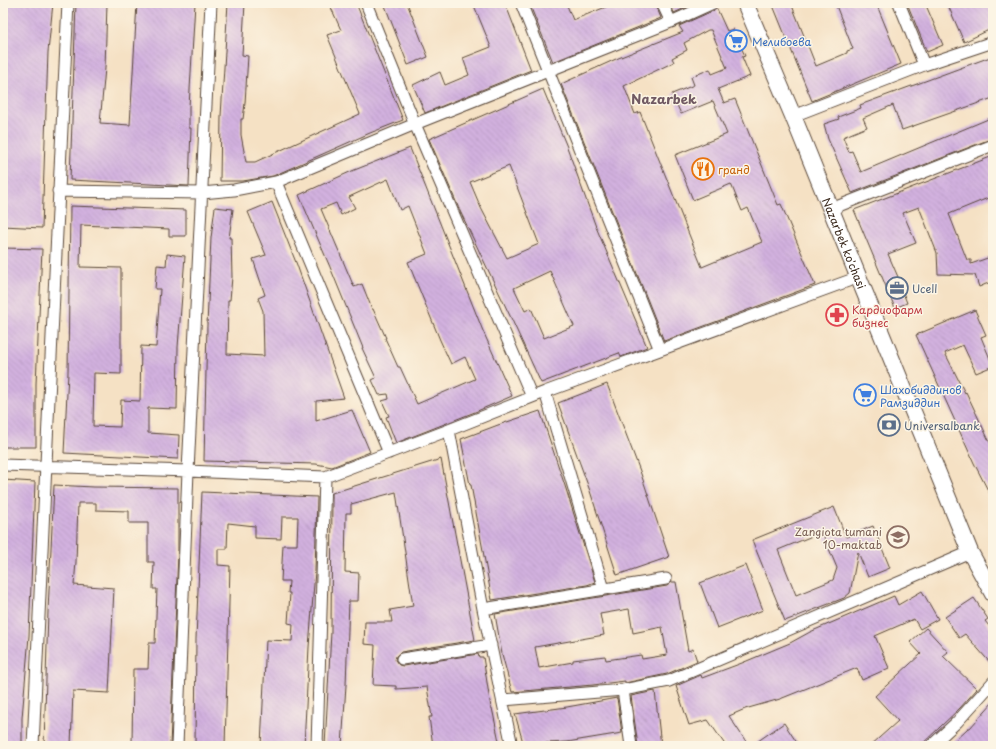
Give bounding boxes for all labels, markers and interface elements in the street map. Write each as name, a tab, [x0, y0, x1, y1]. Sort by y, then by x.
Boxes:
supermarket icon: Мелибоева	[723, 28, 749, 54]
place label: Мелибоева	[752, 33, 811, 50]
district label: Nazarbek	[631, 89, 697, 108]
restaurant icon: гранд	[690, 156, 716, 182]
place label: гранд	[718, 161, 750, 178]
street label: Nazarbek ko'chasi	[818, 195, 871, 291]
office icon: Ucell	[884, 275, 910, 301]
place label: Ucell	[912, 280, 937, 297]
place label: Кардиофарм бизнес	[852, 301, 923, 331]
pharmacy icon: Кардиофарм бизнес	[824, 302, 850, 328]
place label: Шахобиддинов Рамзиддин	[880, 381, 962, 411]
supermarket icon: Шахобиддинов Рамзиддин	[852, 382, 878, 408]
bank icon: Universalbank	[876, 412, 902, 438]
place label: Universalbank	[904, 417, 980, 434]
place label: Zangiota tumani 10-maktab	[795, 523, 882, 553]
school or university icon: Zangiota tumani 10-maktab	[885, 524, 911, 550]

